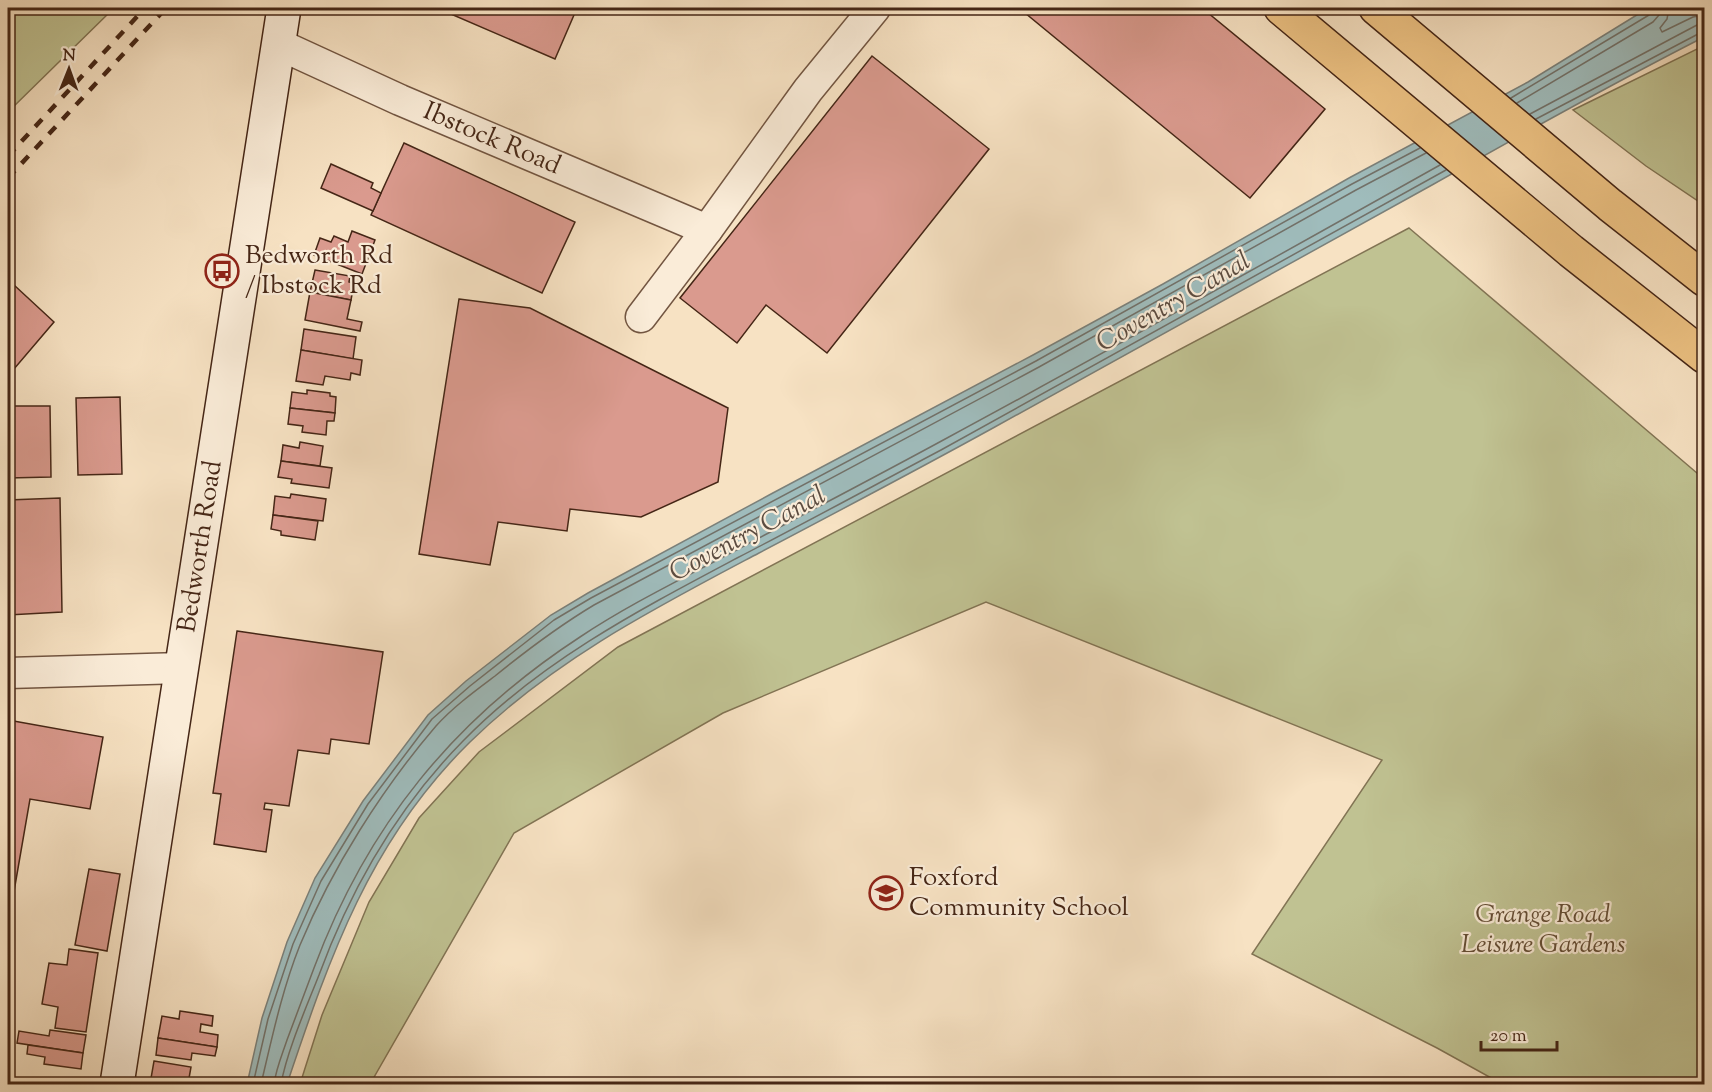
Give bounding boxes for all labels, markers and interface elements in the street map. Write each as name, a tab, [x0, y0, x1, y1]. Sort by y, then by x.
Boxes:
north arrow	[39, 39, 99, 99]
text: N	[63, 45, 76, 68]
street label: Ibstock Road	[417, 93, 567, 185]
place label: Bedworth Rd / Ibstock Rd	[245, 238, 393, 305]
water label: Coventry Canal	[1090, 243, 1258, 363]
bus stop icon: Bedworth Rd / Ibstock Rd	[204, 253, 240, 289]
street label: Bedworth Road	[169, 457, 232, 635]
water label: Coventry Canal	[663, 477, 833, 593]
place label: Foxford Community School	[909, 860, 1129, 927]
school or university icon: Foxford Community School	[868, 875, 904, 911]
park label: Grange Road Leisure Gardens	[1461, 897, 1625, 964]
scale bar	[1481, 1014, 1558, 1052]
text: 20 m	[1490, 1024, 1527, 1050]

